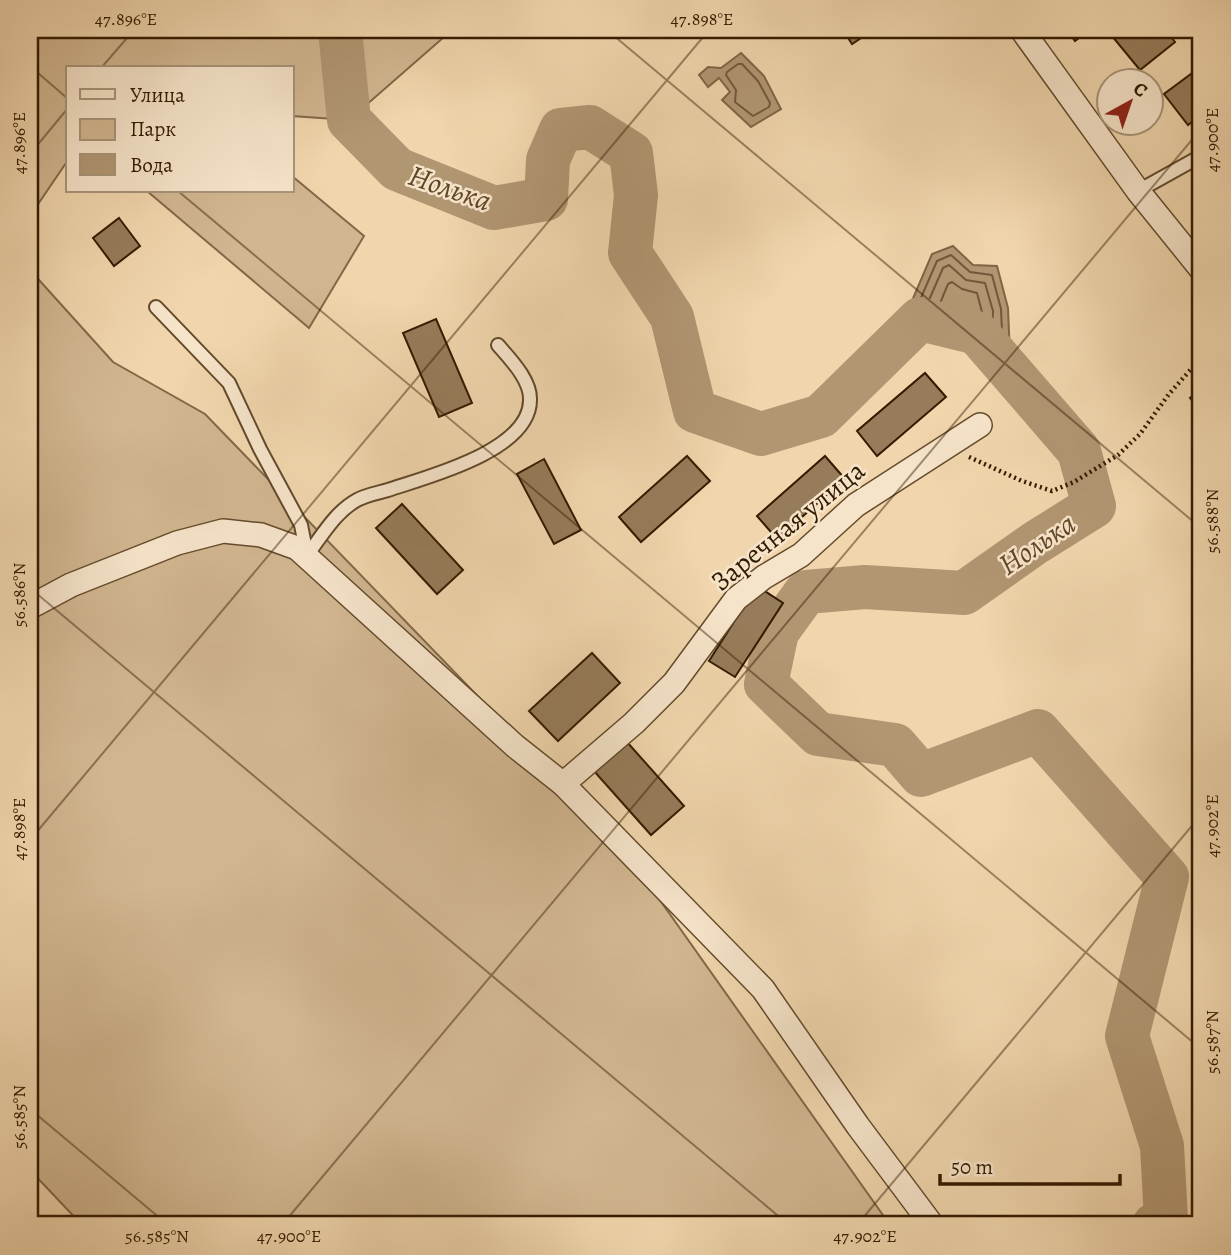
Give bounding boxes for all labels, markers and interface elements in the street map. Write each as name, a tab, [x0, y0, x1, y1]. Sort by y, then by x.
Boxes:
text: 47.896°E	[95, 7, 157, 31]
text: 47.898°E	[671, 7, 733, 31]
legend	[66, 66, 294, 192]
north arrow	[1094, 66, 1164, 136]
text: С	[1127, 76, 1153, 103]
text: Улица	[130, 81, 185, 109]
text: 47.900°E	[1200, 108, 1224, 172]
text: 47.896°E	[7, 112, 31, 174]
text: Парк	[130, 115, 176, 143]
text: Вода	[130, 151, 173, 179]
water label: Нолька	[403, 155, 497, 221]
street label: Заречная улица	[703, 452, 873, 600]
text: 56.588°N	[1200, 488, 1224, 554]
water label: Нолька	[991, 504, 1083, 584]
text: 56.586°N	[7, 563, 31, 627]
text: 47.902°E	[1200, 794, 1224, 858]
text: 47.898°E	[7, 798, 31, 860]
text: 56.587°N	[1200, 1010, 1224, 1074]
text: 56.585°N	[7, 1085, 31, 1149]
scale bar	[940, 1143, 1121, 1187]
text: 50 m	[951, 1153, 993, 1181]
text: 56.585°N	[125, 1224, 189, 1248]
text: 47.900°E	[257, 1224, 321, 1248]
text: 47.902°E	[833, 1224, 897, 1248]

